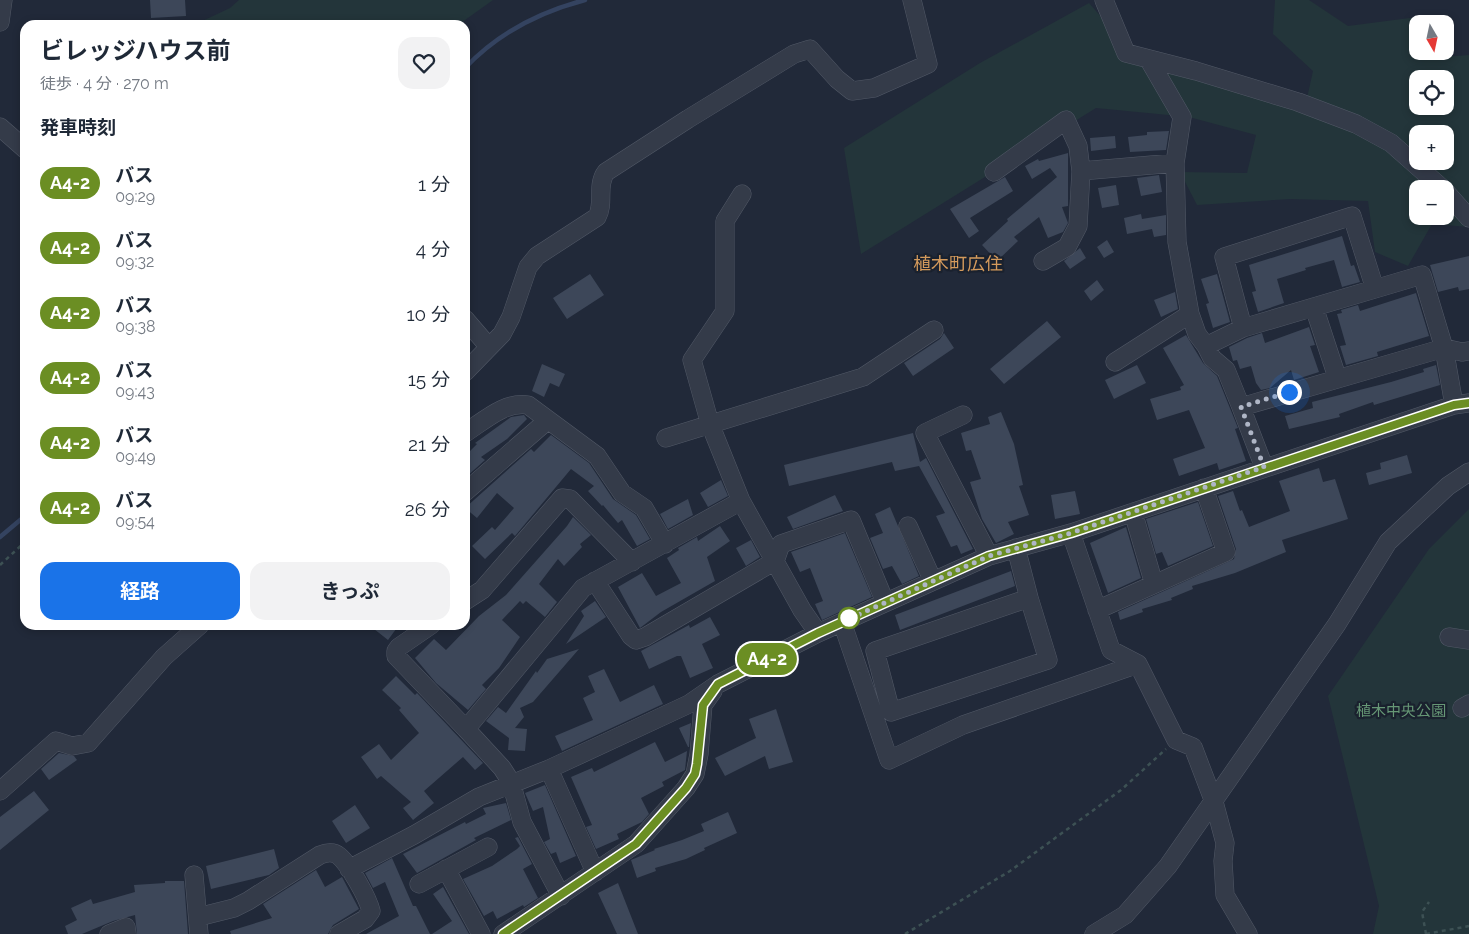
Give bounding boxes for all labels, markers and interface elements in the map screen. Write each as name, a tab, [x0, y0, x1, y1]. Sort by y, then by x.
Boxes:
north arrow	[1409, 15, 1454, 60]
map controls	[1409, 15, 1454, 225]
text: ビレッジハウス前	[40, 36, 231, 65]
button: heart	[398, 37, 450, 89]
button: locate	[1409, 70, 1454, 115]
text: 徒歩 · 4 分 · 270 m	[40, 74, 169, 93]
text: 発車時刻	[40, 116, 116, 138]
button: +	[1409, 125, 1454, 170]
text: バス	[115, 164, 153, 186]
text: A4-2	[50, 172, 90, 193]
text: 1 分	[418, 173, 450, 195]
button: −	[1409, 180, 1454, 225]
text: 09:29	[115, 187, 155, 206]
text: バス	[115, 229, 153, 251]
text: A4-2	[50, 237, 90, 258]
text: 4 分	[416, 238, 450, 260]
text: 09:32	[115, 252, 154, 271]
district label: 植木町広住	[913, 253, 1003, 274]
text: バス	[115, 294, 153, 316]
text: A4-2	[50, 302, 90, 323]
text: 10 分	[406, 303, 450, 325]
text: 09:38	[115, 317, 155, 336]
text: バス	[115, 359, 153, 381]
text: A4-2	[50, 367, 90, 388]
text: 15 分	[408, 368, 450, 390]
your location	[1277, 380, 1302, 405]
text: 09:43	[115, 382, 155, 401]
text: バス	[115, 424, 153, 446]
text: A4-2	[50, 432, 90, 453]
text: 21 分	[408, 433, 450, 455]
text: 09:49	[115, 447, 156, 466]
text: バス	[115, 489, 153, 511]
text: A4-2	[50, 497, 90, 518]
text: 26 分	[405, 498, 450, 520]
text: 09:54	[115, 512, 155, 531]
button: 経路	[40, 562, 240, 620]
button: きっぷ	[250, 562, 450, 620]
unlabelled marker	[838, 607, 860, 629]
line badge: A4-2	[732, 643, 802, 675]
text: A4-2	[747, 648, 787, 669]
park label: 植木中央公園	[1356, 702, 1446, 720]

